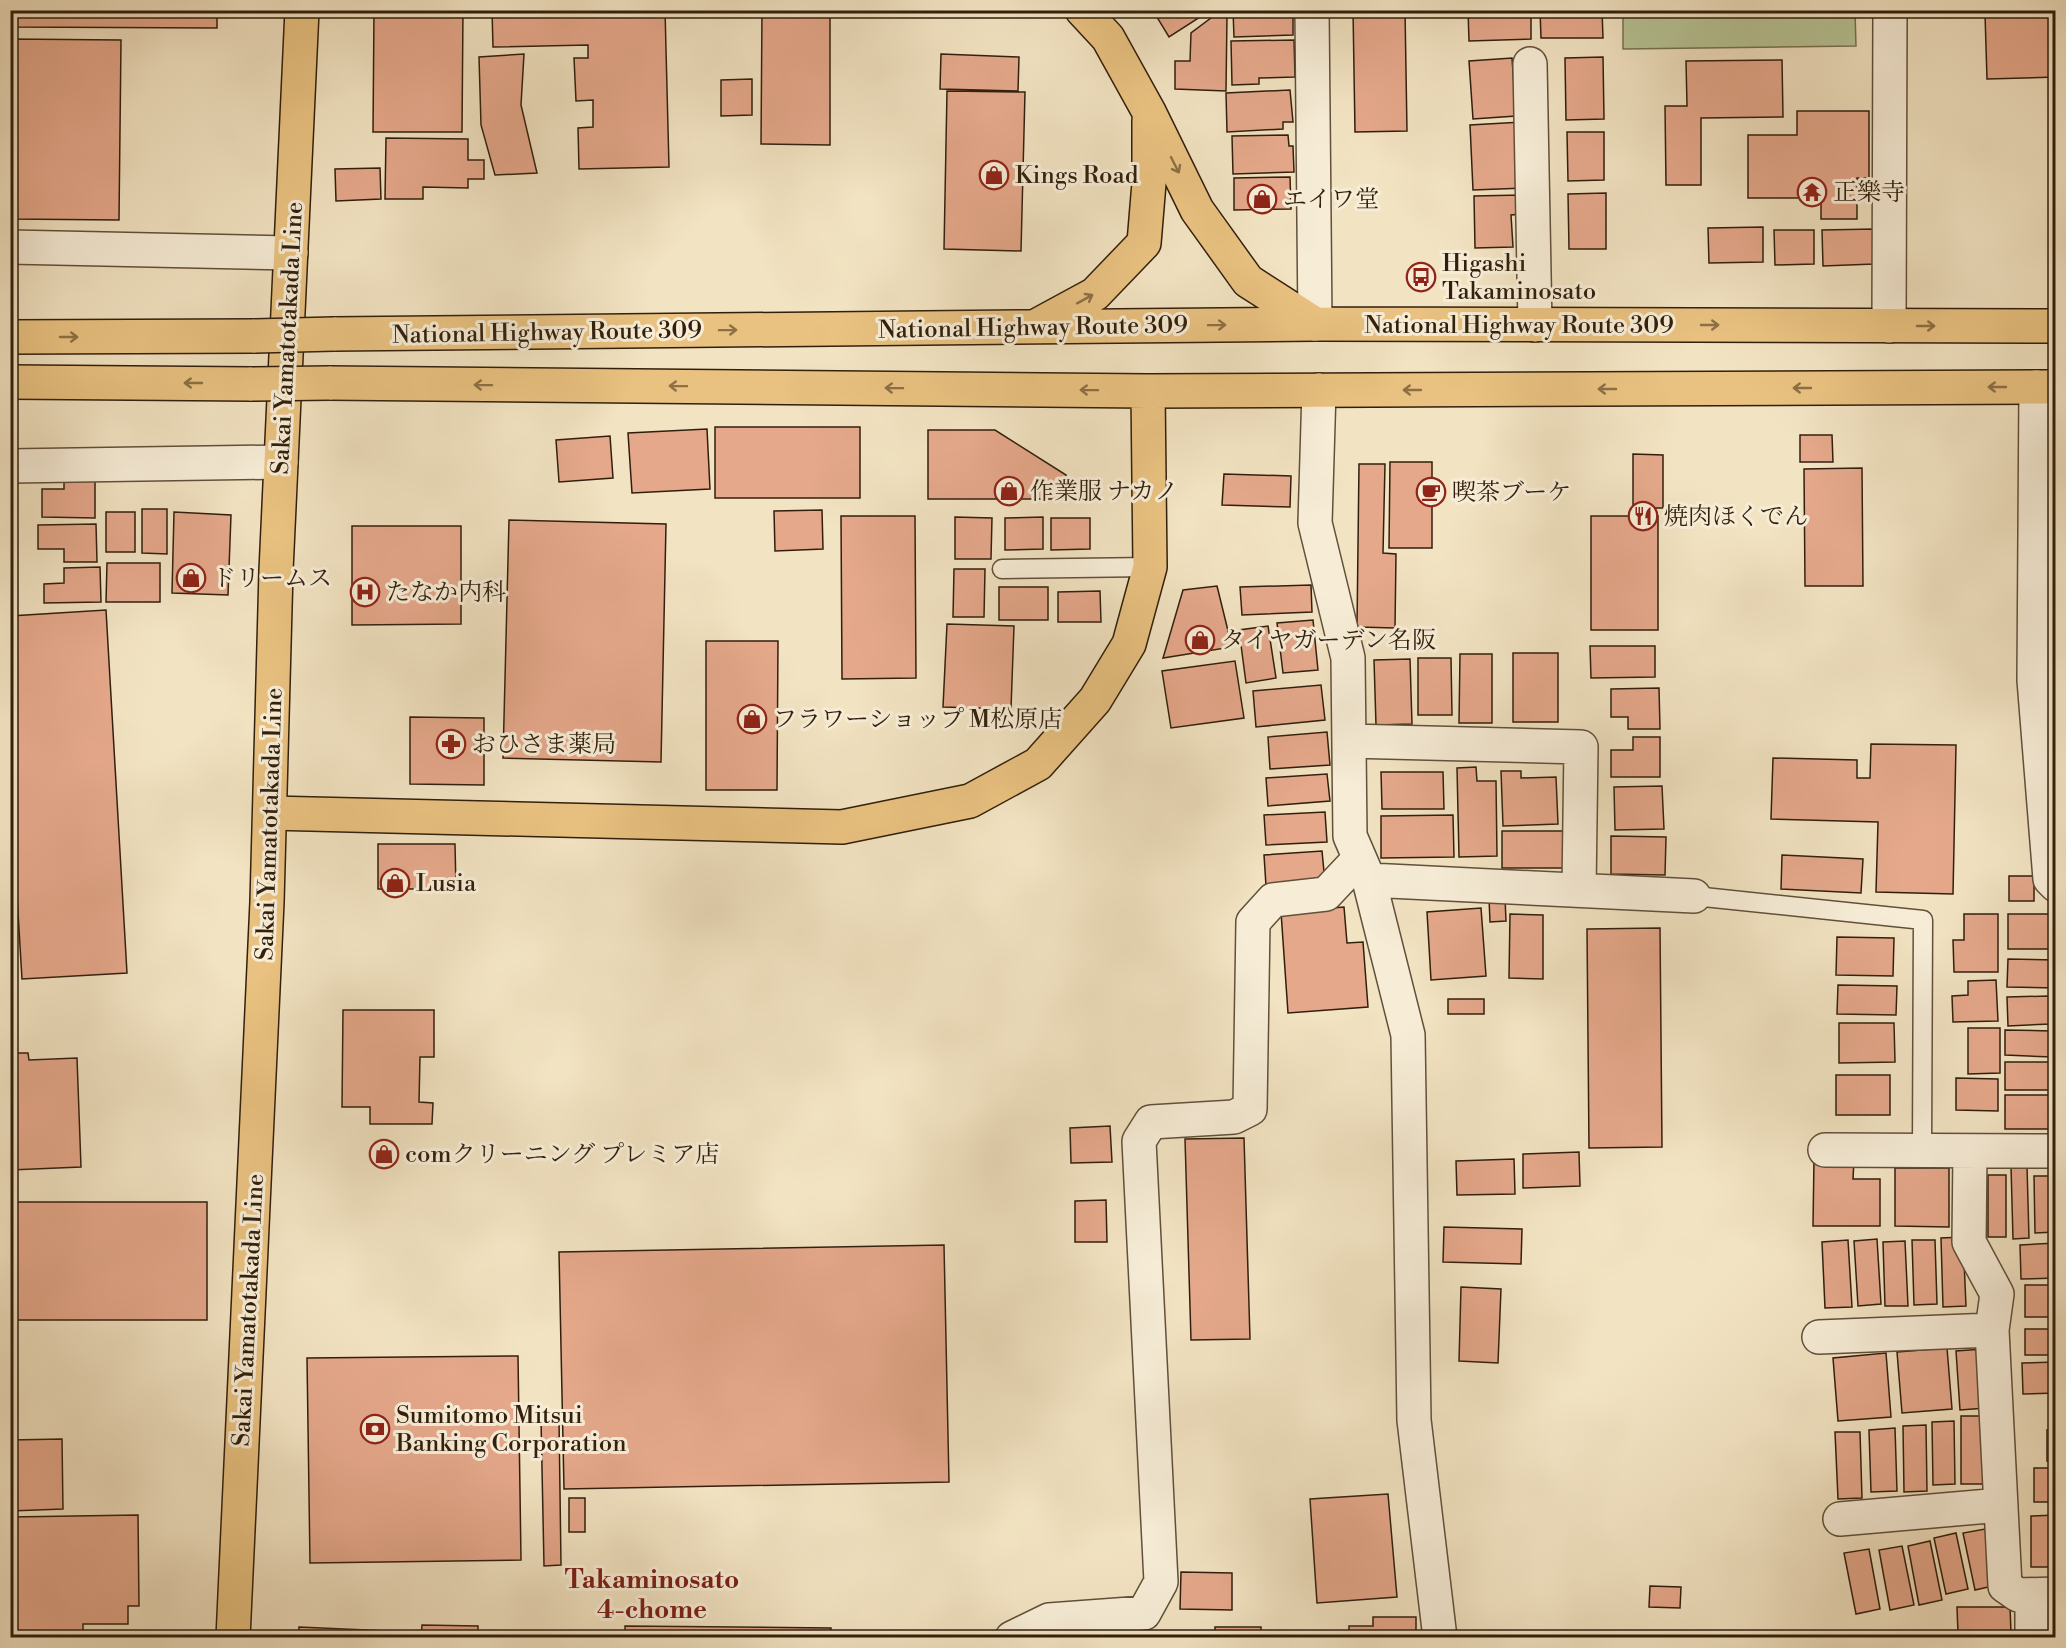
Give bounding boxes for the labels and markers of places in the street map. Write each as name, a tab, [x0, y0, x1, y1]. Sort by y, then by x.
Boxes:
shop icon: Kings Road	[978, 159, 1010, 191]
place label: Kings Road	[1015, 161, 1139, 191]
temple icon: 正樂寺	[1796, 176, 1828, 208]
place label: 正樂寺	[1833, 178, 1905, 208]
shop icon: エイワ堂	[1246, 183, 1278, 215]
place label: エイワ堂	[1283, 185, 1379, 215]
place label: Higashi Takaminosato	[1442, 249, 1596, 307]
bus stop icon: Higashi Takaminosato	[1405, 261, 1437, 293]
shop icon: 作業服 ナカノ	[993, 475, 1025, 507]
cafe icon: 喫茶ブーケ	[1415, 476, 1447, 508]
place label: 作業服 ナカノ	[1030, 477, 1178, 507]
place label: 喫茶ブーケ	[1452, 478, 1571, 508]
restaurant icon: 焼肉ほくでん	[1627, 500, 1659, 532]
place label: 焼肉ほくでん	[1664, 502, 1808, 532]
shop icon: ドリームス	[175, 562, 207, 594]
place label: ドリームス	[212, 564, 332, 594]
hospital icon: たなか内科	[349, 576, 381, 608]
place label: たなか内科	[386, 578, 506, 608]
shop icon: タイヤガーデン名阪	[1184, 624, 1216, 656]
place label: タイヤガーデン名阪	[1221, 626, 1436, 656]
shop icon: フラワーショップ M松原店	[736, 703, 768, 735]
place label: フラワーショップ M松原店	[773, 705, 1062, 735]
pharmacy icon: おひさま薬局	[435, 728, 467, 760]
place label: おひさま薬局	[472, 730, 616, 760]
shop icon: Lusia	[379, 867, 411, 899]
place label: Lusia	[416, 869, 477, 899]
shop icon: comクリーニング プレミア店	[368, 1138, 400, 1170]
place label: comクリーニング プレミア店	[405, 1140, 719, 1170]
place label: Sumitomo Mitsui Banking Corporation	[395, 1401, 626, 1459]
bank icon: Sumitomo Mitsui Banking Corporation	[359, 1413, 391, 1445]

